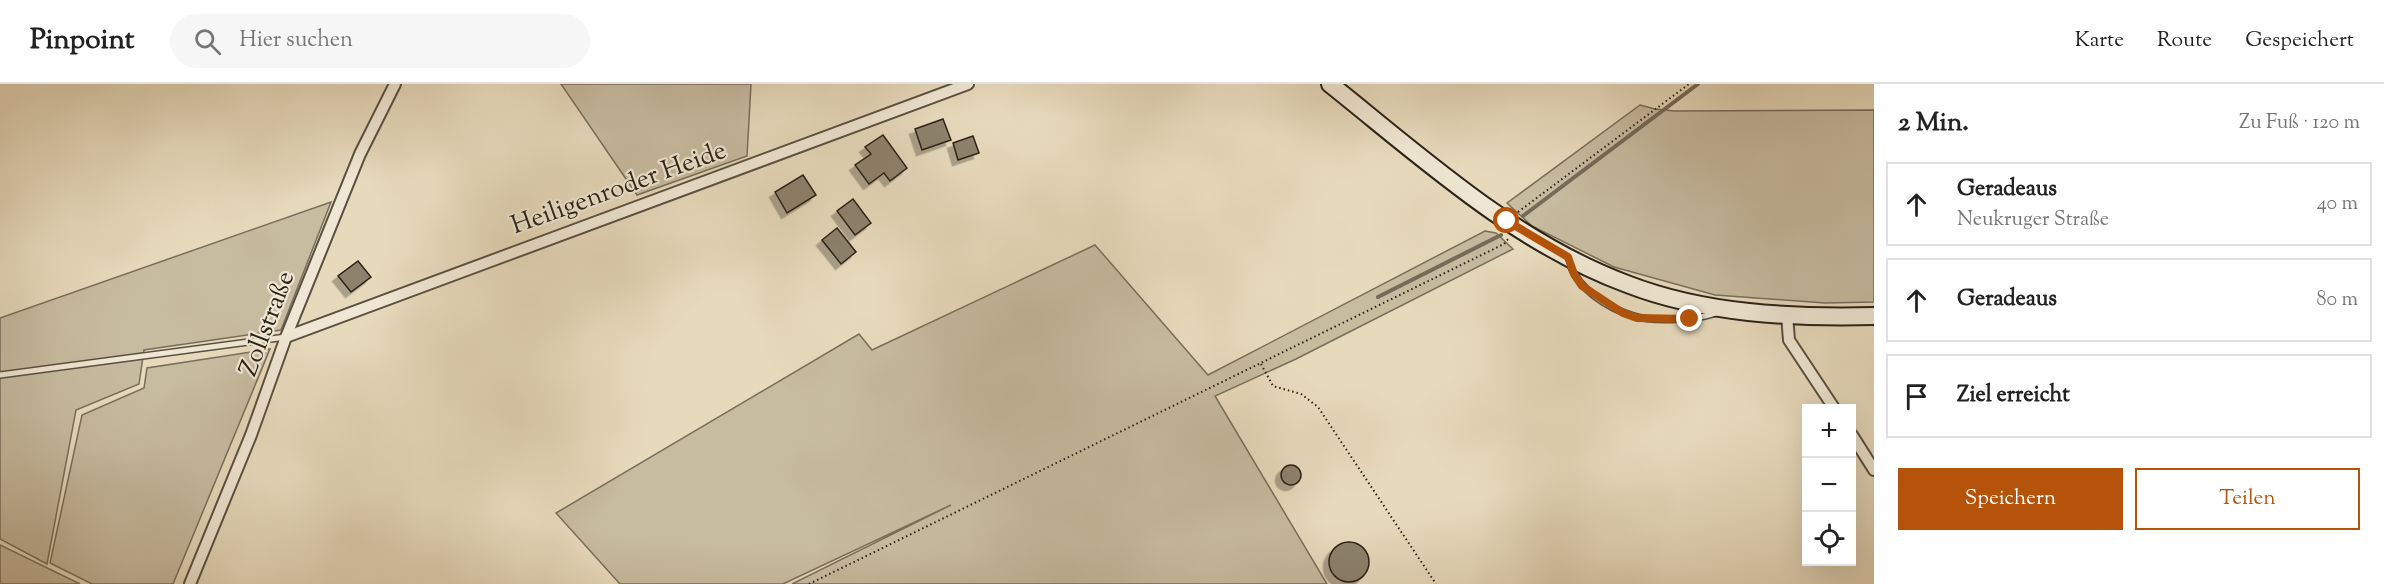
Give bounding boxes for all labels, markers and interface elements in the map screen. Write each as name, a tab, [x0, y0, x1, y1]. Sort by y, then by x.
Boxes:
search box	[170, 14, 590, 68]
text: Pinpoint	[30, 21, 134, 61]
icon: search	[191, 25, 224, 58]
text: Hier suchen	[239, 25, 353, 57]
text: Karte	[2075, 26, 2124, 56]
text: Route	[2157, 26, 2212, 56]
text: Gespeichert	[2245, 26, 2354, 56]
text: 2 Min.	[1898, 105, 1969, 142]
text: Zu Fuß · 120 m	[2239, 109, 2360, 138]
street label: Heiligenroder Heide	[506, 133, 732, 245]
text: Geradeaus	[1957, 174, 2057, 206]
icon: ahead	[1900, 188, 1933, 221]
text: 40 m	[2317, 190, 2358, 219]
text: Neukruger Straße	[1957, 206, 2109, 235]
route start	[1493, 207, 1519, 233]
street label: Zollstraße	[231, 266, 305, 382]
icon: ahead	[1900, 284, 1933, 317]
text: Geradeaus	[1957, 284, 2057, 316]
text: 80 m	[2317, 286, 2358, 315]
route end	[1676, 305, 1702, 331]
icon: arrive	[1900, 380, 1933, 413]
text: Ziel erreicht	[1957, 380, 2070, 412]
map controls	[1802, 404, 1856, 566]
button: +	[1802, 404, 1856, 458]
button: −	[1802, 458, 1856, 512]
button: Speichern	[1898, 468, 2123, 530]
button: Teilen	[2135, 468, 2360, 530]
button: locate	[1802, 512, 1856, 566]

